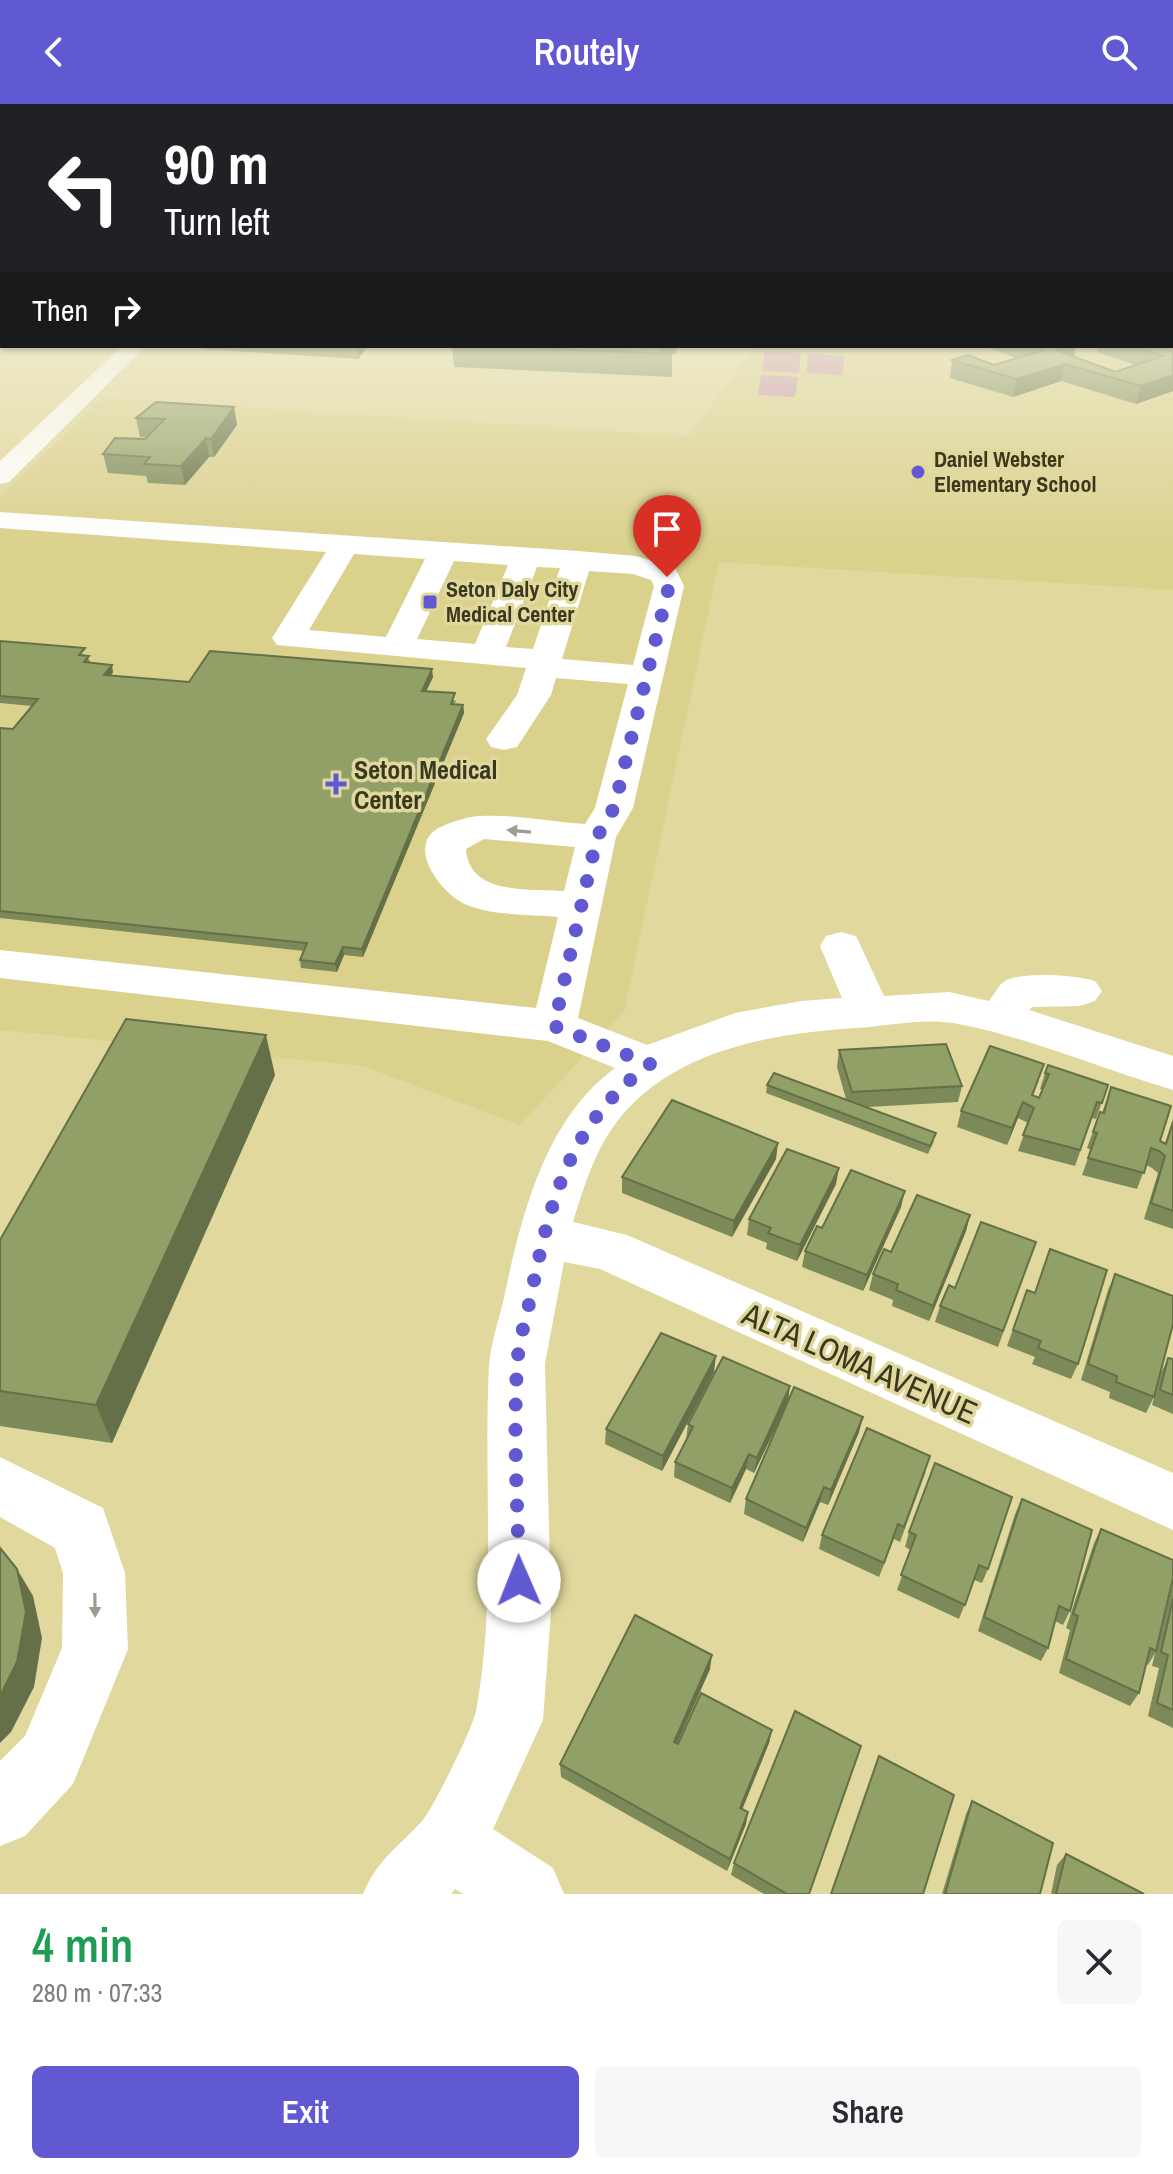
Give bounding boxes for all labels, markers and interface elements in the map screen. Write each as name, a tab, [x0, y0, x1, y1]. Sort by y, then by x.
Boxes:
text: Routely	[534, 28, 639, 76]
icon: back	[32, 30, 76, 74]
icon: search	[1097, 30, 1141, 74]
text: 90 m	[164, 126, 269, 201]
icon: left	[32, 136, 136, 240]
text: Turn left	[164, 198, 270, 246]
icon: right	[104, 288, 148, 332]
text: Then	[32, 290, 88, 330]
place label: Daniel Webster Elementary School	[934, 444, 1096, 499]
marker: Daniel Webster Elementary School	[909, 463, 927, 481]
pin	[633, 495, 701, 577]
icon: arrive	[645, 507, 689, 551]
place label: Seton Daly City Medical Center	[446, 574, 578, 629]
marker: Seton Daly City Medical Center	[421, 593, 439, 611]
place label: Seton Medical Center	[354, 752, 497, 817]
marker: Seton Medical Center	[325, 773, 347, 795]
one-way arrow	[506, 824, 531, 837]
street label: ALTA LOMA AVENUE	[735, 1292, 984, 1434]
position arrow	[477, 1539, 561, 1623]
one-way arrow	[88, 1593, 101, 1618]
text: 4 min	[32, 1912, 133, 1977]
button: close	[1057, 1920, 1141, 2004]
text: 280 m · 07:33	[32, 1975, 162, 2010]
button: Exit	[32, 2066, 579, 2158]
button: Share	[595, 2066, 1141, 2158]

